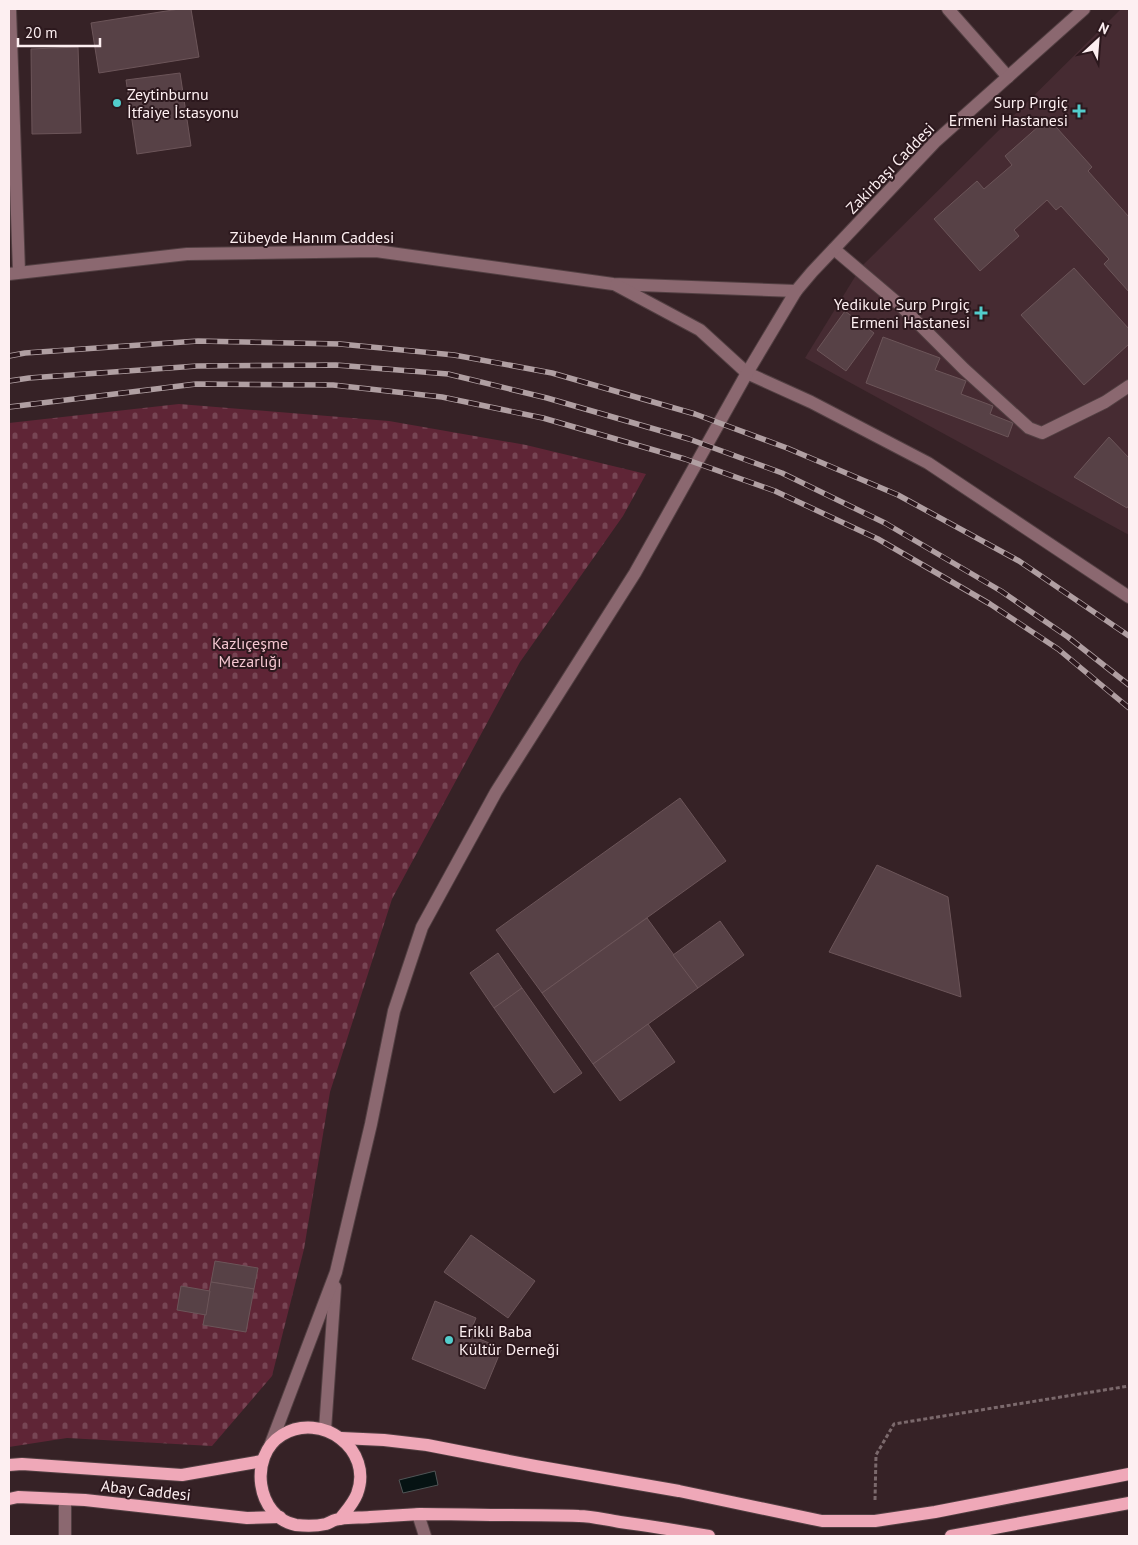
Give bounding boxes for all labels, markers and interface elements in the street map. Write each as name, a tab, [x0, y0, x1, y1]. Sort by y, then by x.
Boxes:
scale bar	[18, 15, 100, 47]
north arrow	[1073, 15, 1123, 65]
text: N	[1096, 18, 1112, 38]
text: 20 m	[25, 23, 58, 42]
place label: Zeytinburnu İtfaiye İstasyonu	[127, 84, 239, 122]
place label: Surp Pırgiç Ermeni Hastanesi	[949, 92, 1068, 130]
marker: Zeytinburnu İtfaiye İstasyonu	[111, 97, 123, 109]
marker: Surp Pırgiç Ermeni Hastanesi	[1072, 104, 1086, 118]
street label: Zakirbaşı Caddesi	[842, 118, 938, 218]
street label: Zübeyde Hanım Caddesi	[230, 227, 394, 247]
place label: Yedikule Surp Pırgiç Ermeni Hastanesi	[834, 294, 970, 332]
marker: Yedikule Surp Pırgiç Ermeni Hastanesi	[974, 306, 988, 320]
park label: Kazlıçeşme Mezarlığı	[212, 633, 288, 671]
place label: Erikli Baba Kültür Derneği	[459, 1321, 559, 1359]
marker: Erikli Baba Kültür Derneği	[443, 1334, 455, 1346]
street label: Abay Caddesi	[100, 1475, 192, 1505]

